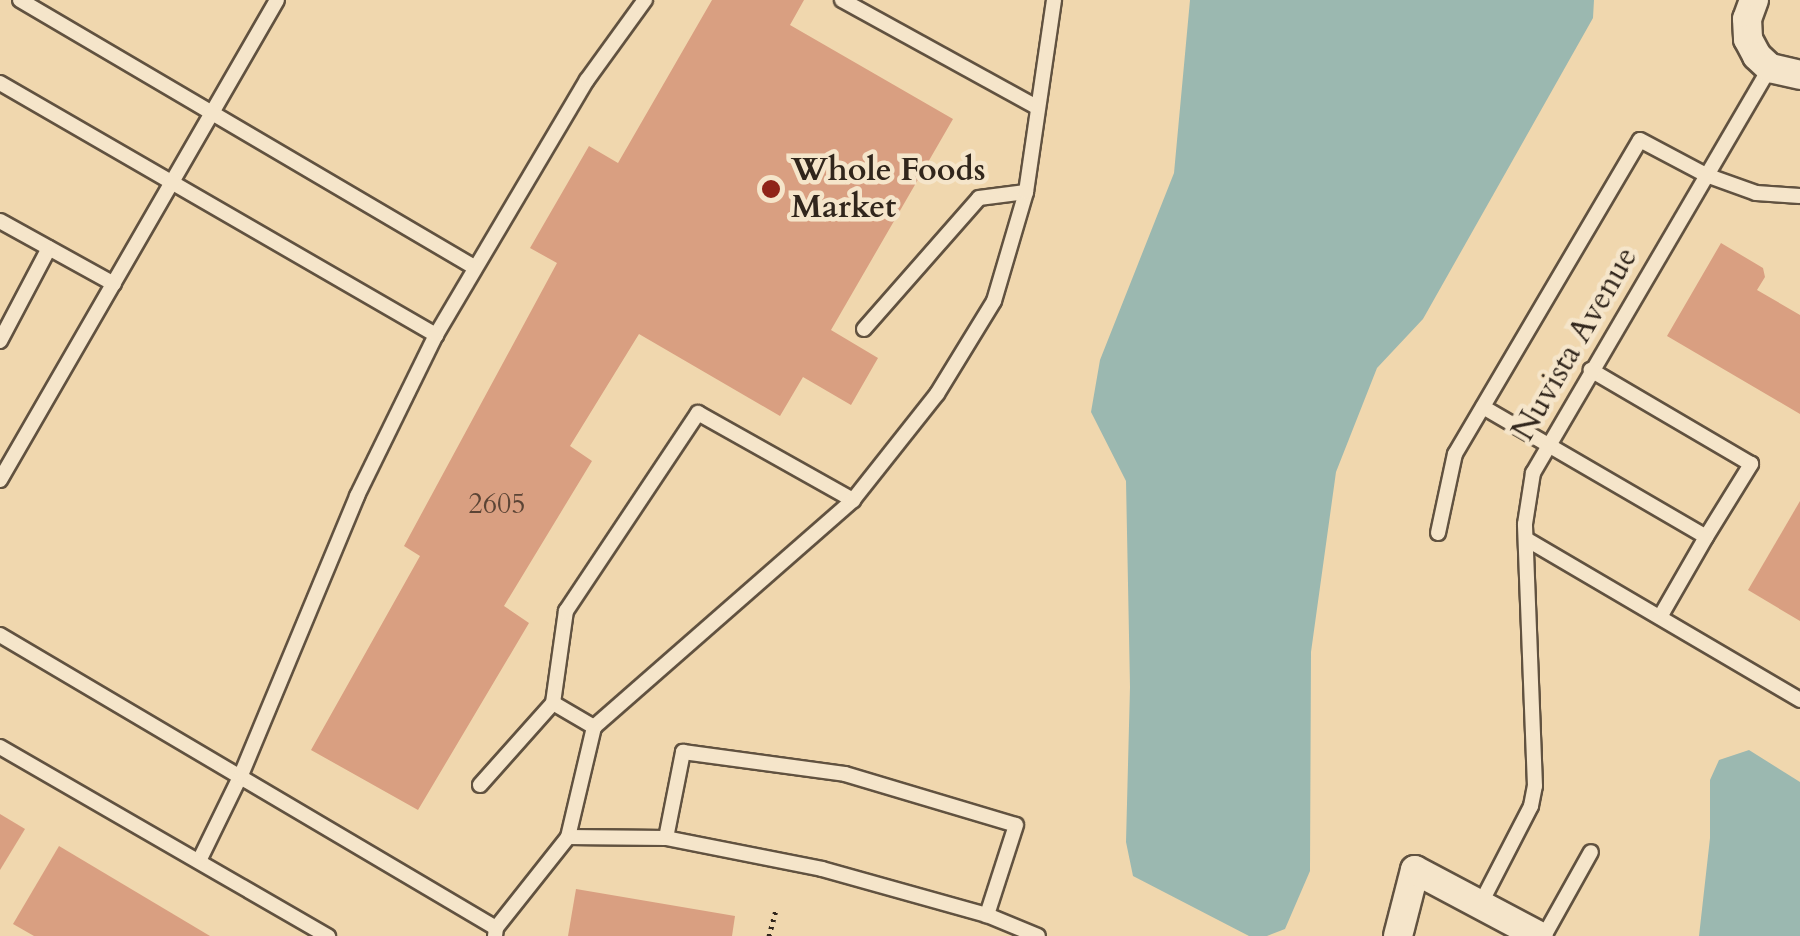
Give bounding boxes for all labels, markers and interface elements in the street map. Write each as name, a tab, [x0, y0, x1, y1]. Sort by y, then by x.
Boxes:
place label: Whole Foods Market	[791, 152, 986, 227]
marker: Whole Foods Market	[760, 178, 782, 200]
street label: Nuvista Avenue	[1504, 240, 1646, 448]
house number: 2605	[468, 487, 526, 521]

